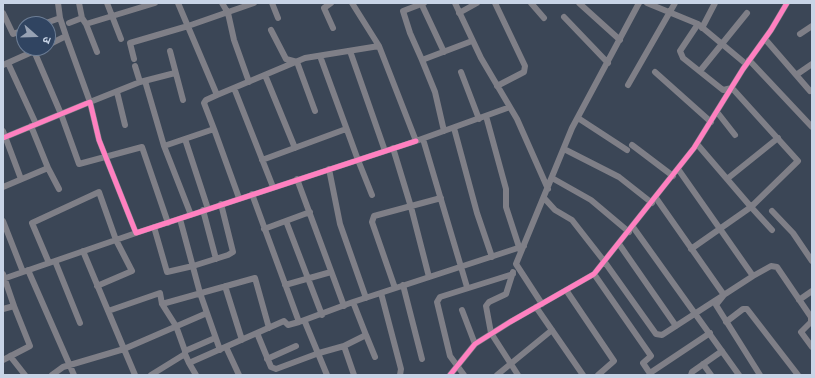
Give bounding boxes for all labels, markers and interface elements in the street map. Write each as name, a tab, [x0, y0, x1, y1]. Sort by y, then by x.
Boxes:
north arrow	[16, 16, 56, 56]
text: उ	[40, 35, 54, 45]

